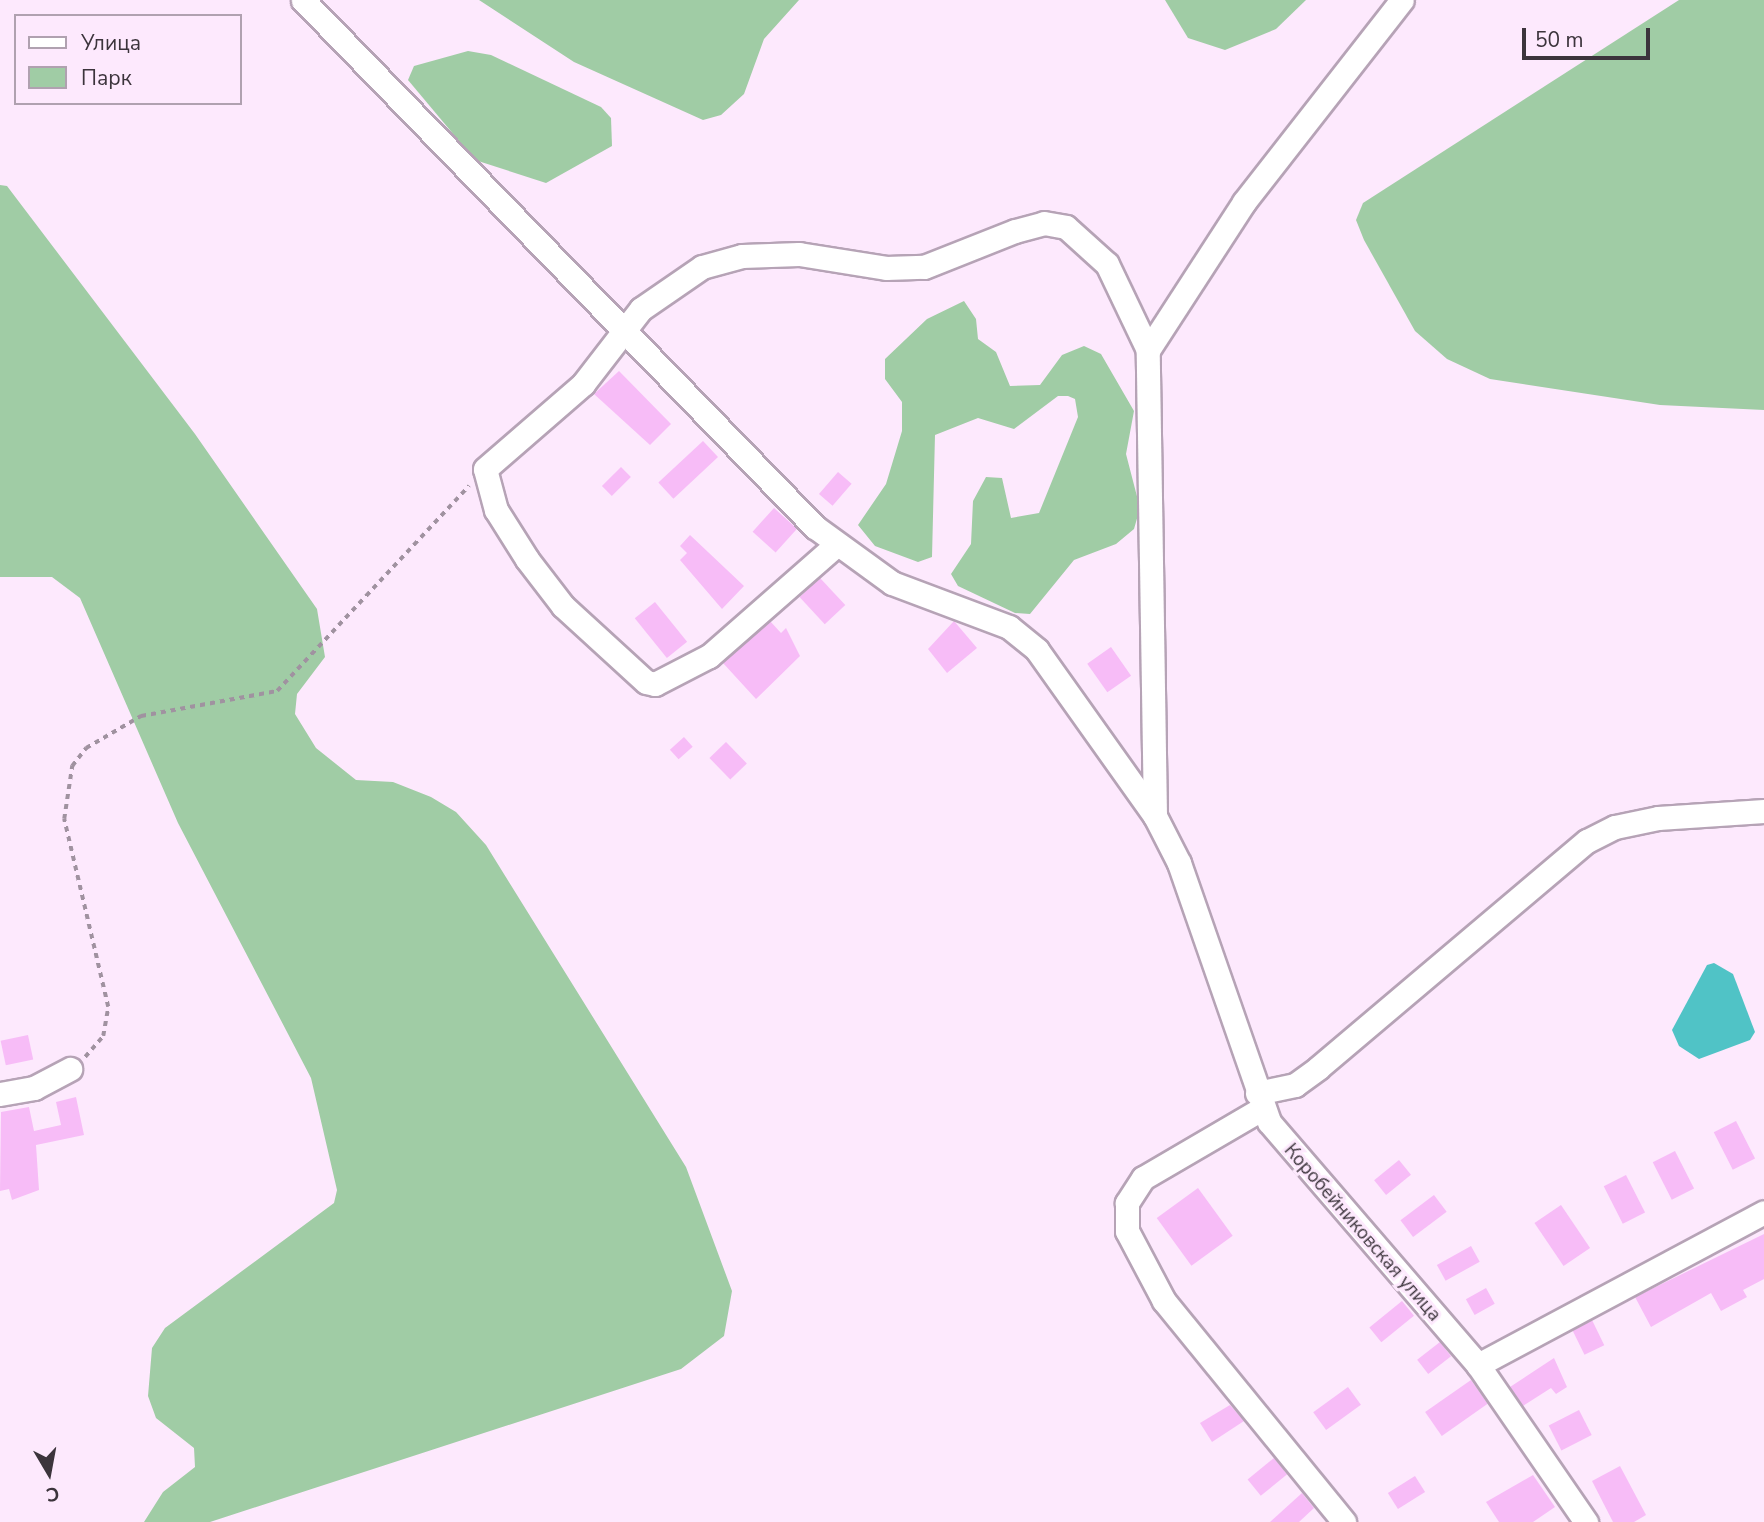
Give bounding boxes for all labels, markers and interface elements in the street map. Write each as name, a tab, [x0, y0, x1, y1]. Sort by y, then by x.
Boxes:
legend	[14, 14, 242, 105]
scale bar	[1526, 14, 1654, 58]
text: 50 m	[1535, 26, 1584, 54]
text: Улица	[81, 29, 141, 57]
text: Парк	[81, 64, 132, 92]
street label: Коробейниковская улица	[1279, 1140, 1445, 1326]
north arrow	[14, 1438, 84, 1508]
text: С	[44, 1480, 61, 1508]

